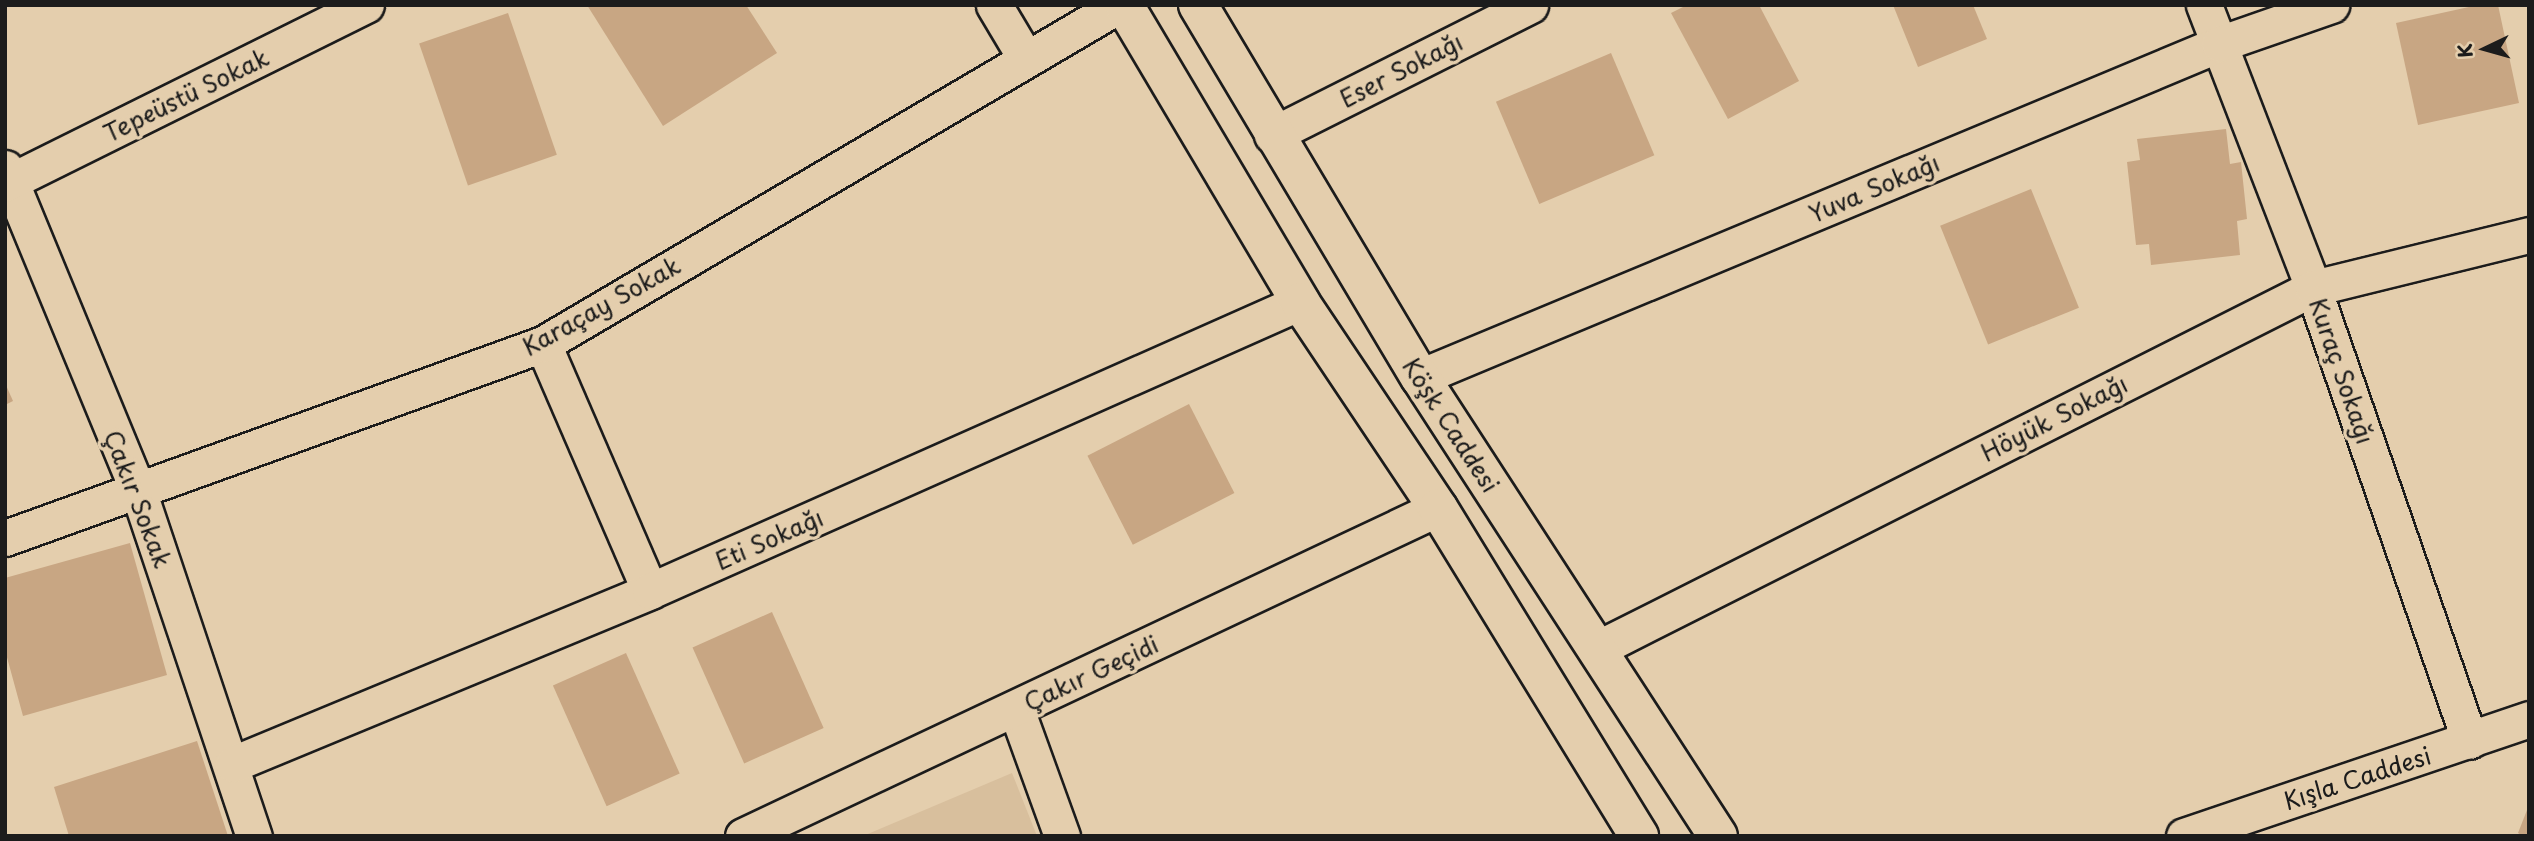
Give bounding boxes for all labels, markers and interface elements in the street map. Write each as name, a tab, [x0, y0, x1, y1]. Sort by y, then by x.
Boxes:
north arrow	[2450, 14, 2520, 84]
street label: Eser Sokağı	[1334, 27, 1468, 113]
street label: Tepeüstü Sokak	[98, 42, 274, 148]
text: K	[2450, 43, 2479, 59]
street label: Yuva Sokağı	[1804, 148, 1944, 228]
street label: Karaçay Sokak	[517, 251, 685, 361]
street label: Kuraç Sokağı	[2303, 294, 2381, 448]
street label: Köşk Caddesi	[1397, 353, 1505, 497]
street label: Höyük Sokağı	[1977, 369, 2131, 467]
street label: Çakır Sokak	[98, 426, 178, 572]
street label: Eti Sokağı	[710, 502, 828, 576]
street label: Çakır Geçidi	[1019, 629, 1163, 717]
street label: Kışla Caddesi	[2280, 741, 2434, 815]

